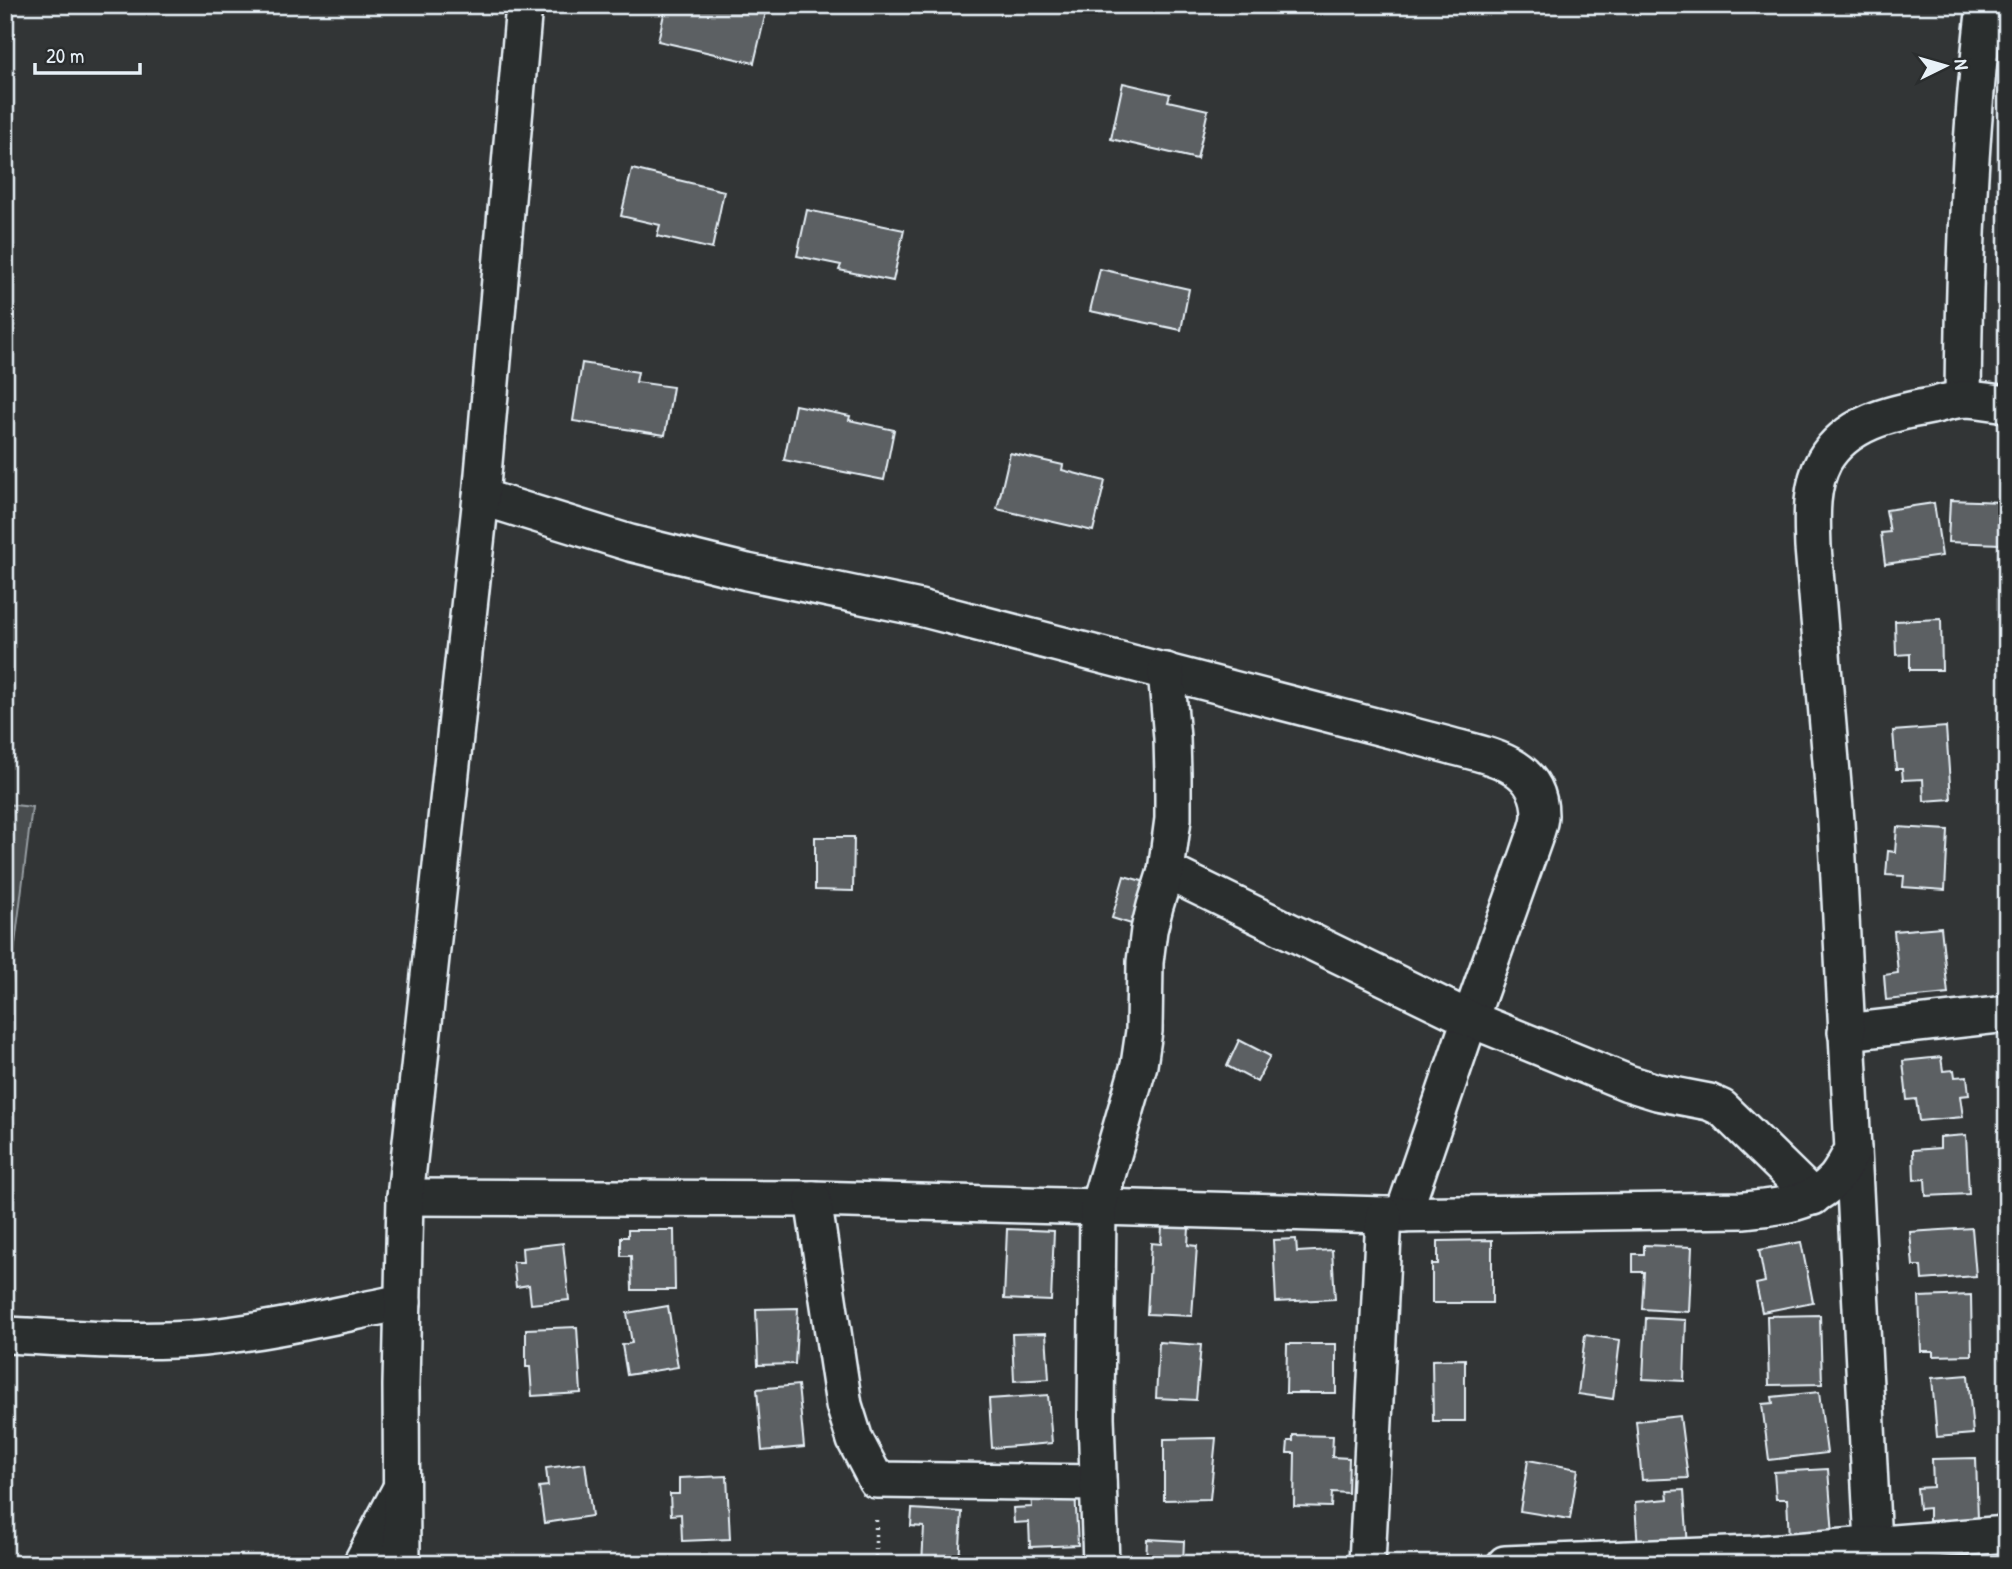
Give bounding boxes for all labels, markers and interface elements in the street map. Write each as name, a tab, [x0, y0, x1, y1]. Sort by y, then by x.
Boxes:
scale bar	[35, 32, 140, 76]
north arrow	[1910, 32, 1980, 102]
text: 20 m	[46, 41, 84, 70]
text: N	[1949, 58, 1975, 71]

